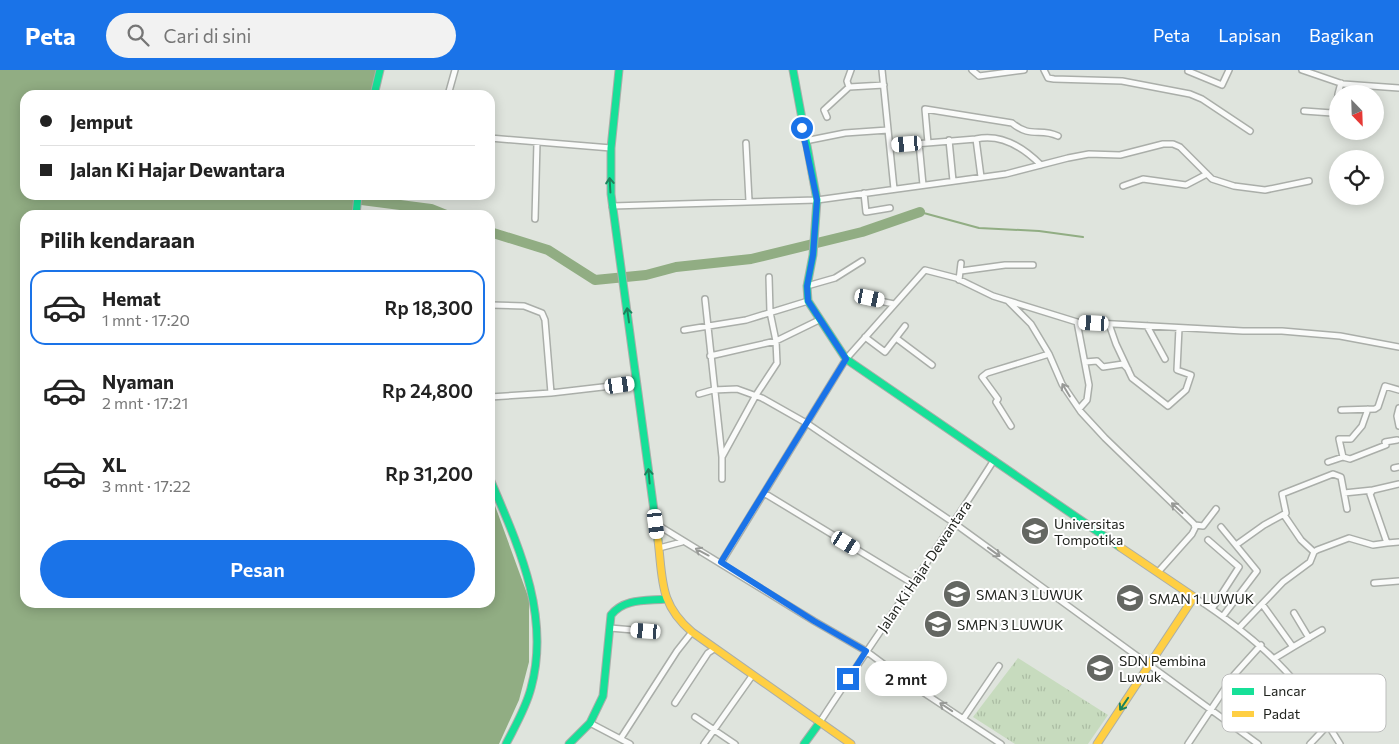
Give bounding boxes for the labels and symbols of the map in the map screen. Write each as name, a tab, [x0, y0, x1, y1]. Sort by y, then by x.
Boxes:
north arrow	[1329, 85, 1384, 140]
route start	[791, 117, 813, 139]
car	[891, 135, 922, 153]
one-way arrow	[606, 177, 615, 193]
car	[853, 288, 886, 308]
one-way arrow	[623, 307, 633, 323]
car	[1078, 315, 1109, 331]
car	[604, 375, 635, 395]
one-way arrow	[1060, 384, 1070, 398]
one-way arrow	[645, 468, 654, 484]
street label: Jalan Ki Hajar Dewantara	[874, 497, 974, 635]
one-way arrow	[1171, 502, 1183, 514]
car	[646, 508, 665, 540]
place label: Universitas Tompotika	[1054, 515, 1125, 548]
school or university icon: Universitas Tompotika	[1020, 516, 1050, 546]
car	[829, 529, 862, 557]
one-way arrow	[695, 547, 710, 557]
one-way arrow	[987, 547, 1001, 557]
school or university icon: SMAN 3 LUWUK	[942, 579, 972, 609]
school or university icon: SMAN 1 LUWUK	[1115, 583, 1145, 613]
place label: SMAN 3 LUWUK	[976, 586, 1083, 603]
place label: SMAN 1 LUWUK	[1149, 590, 1254, 607]
school or university icon: SMPN 3 LUWUK	[923, 609, 953, 639]
place label: SMPN 3 LUWUK	[957, 616, 1063, 633]
car	[630, 622, 661, 640]
place label: SDN Pembina Luwuk	[1119, 652, 1206, 685]
school or university icon: SDN Pembina Luwuk	[1085, 653, 1115, 683]
callout: 2 mnt	[866, 662, 948, 696]
route end	[837, 668, 859, 690]
legend	[1222, 674, 1386, 732]
text: Lancar	[1263, 682, 1307, 699]
one-way arrow	[1118, 697, 1129, 711]
one-way arrow	[939, 702, 953, 712]
text: Padat	[1263, 705, 1301, 722]

